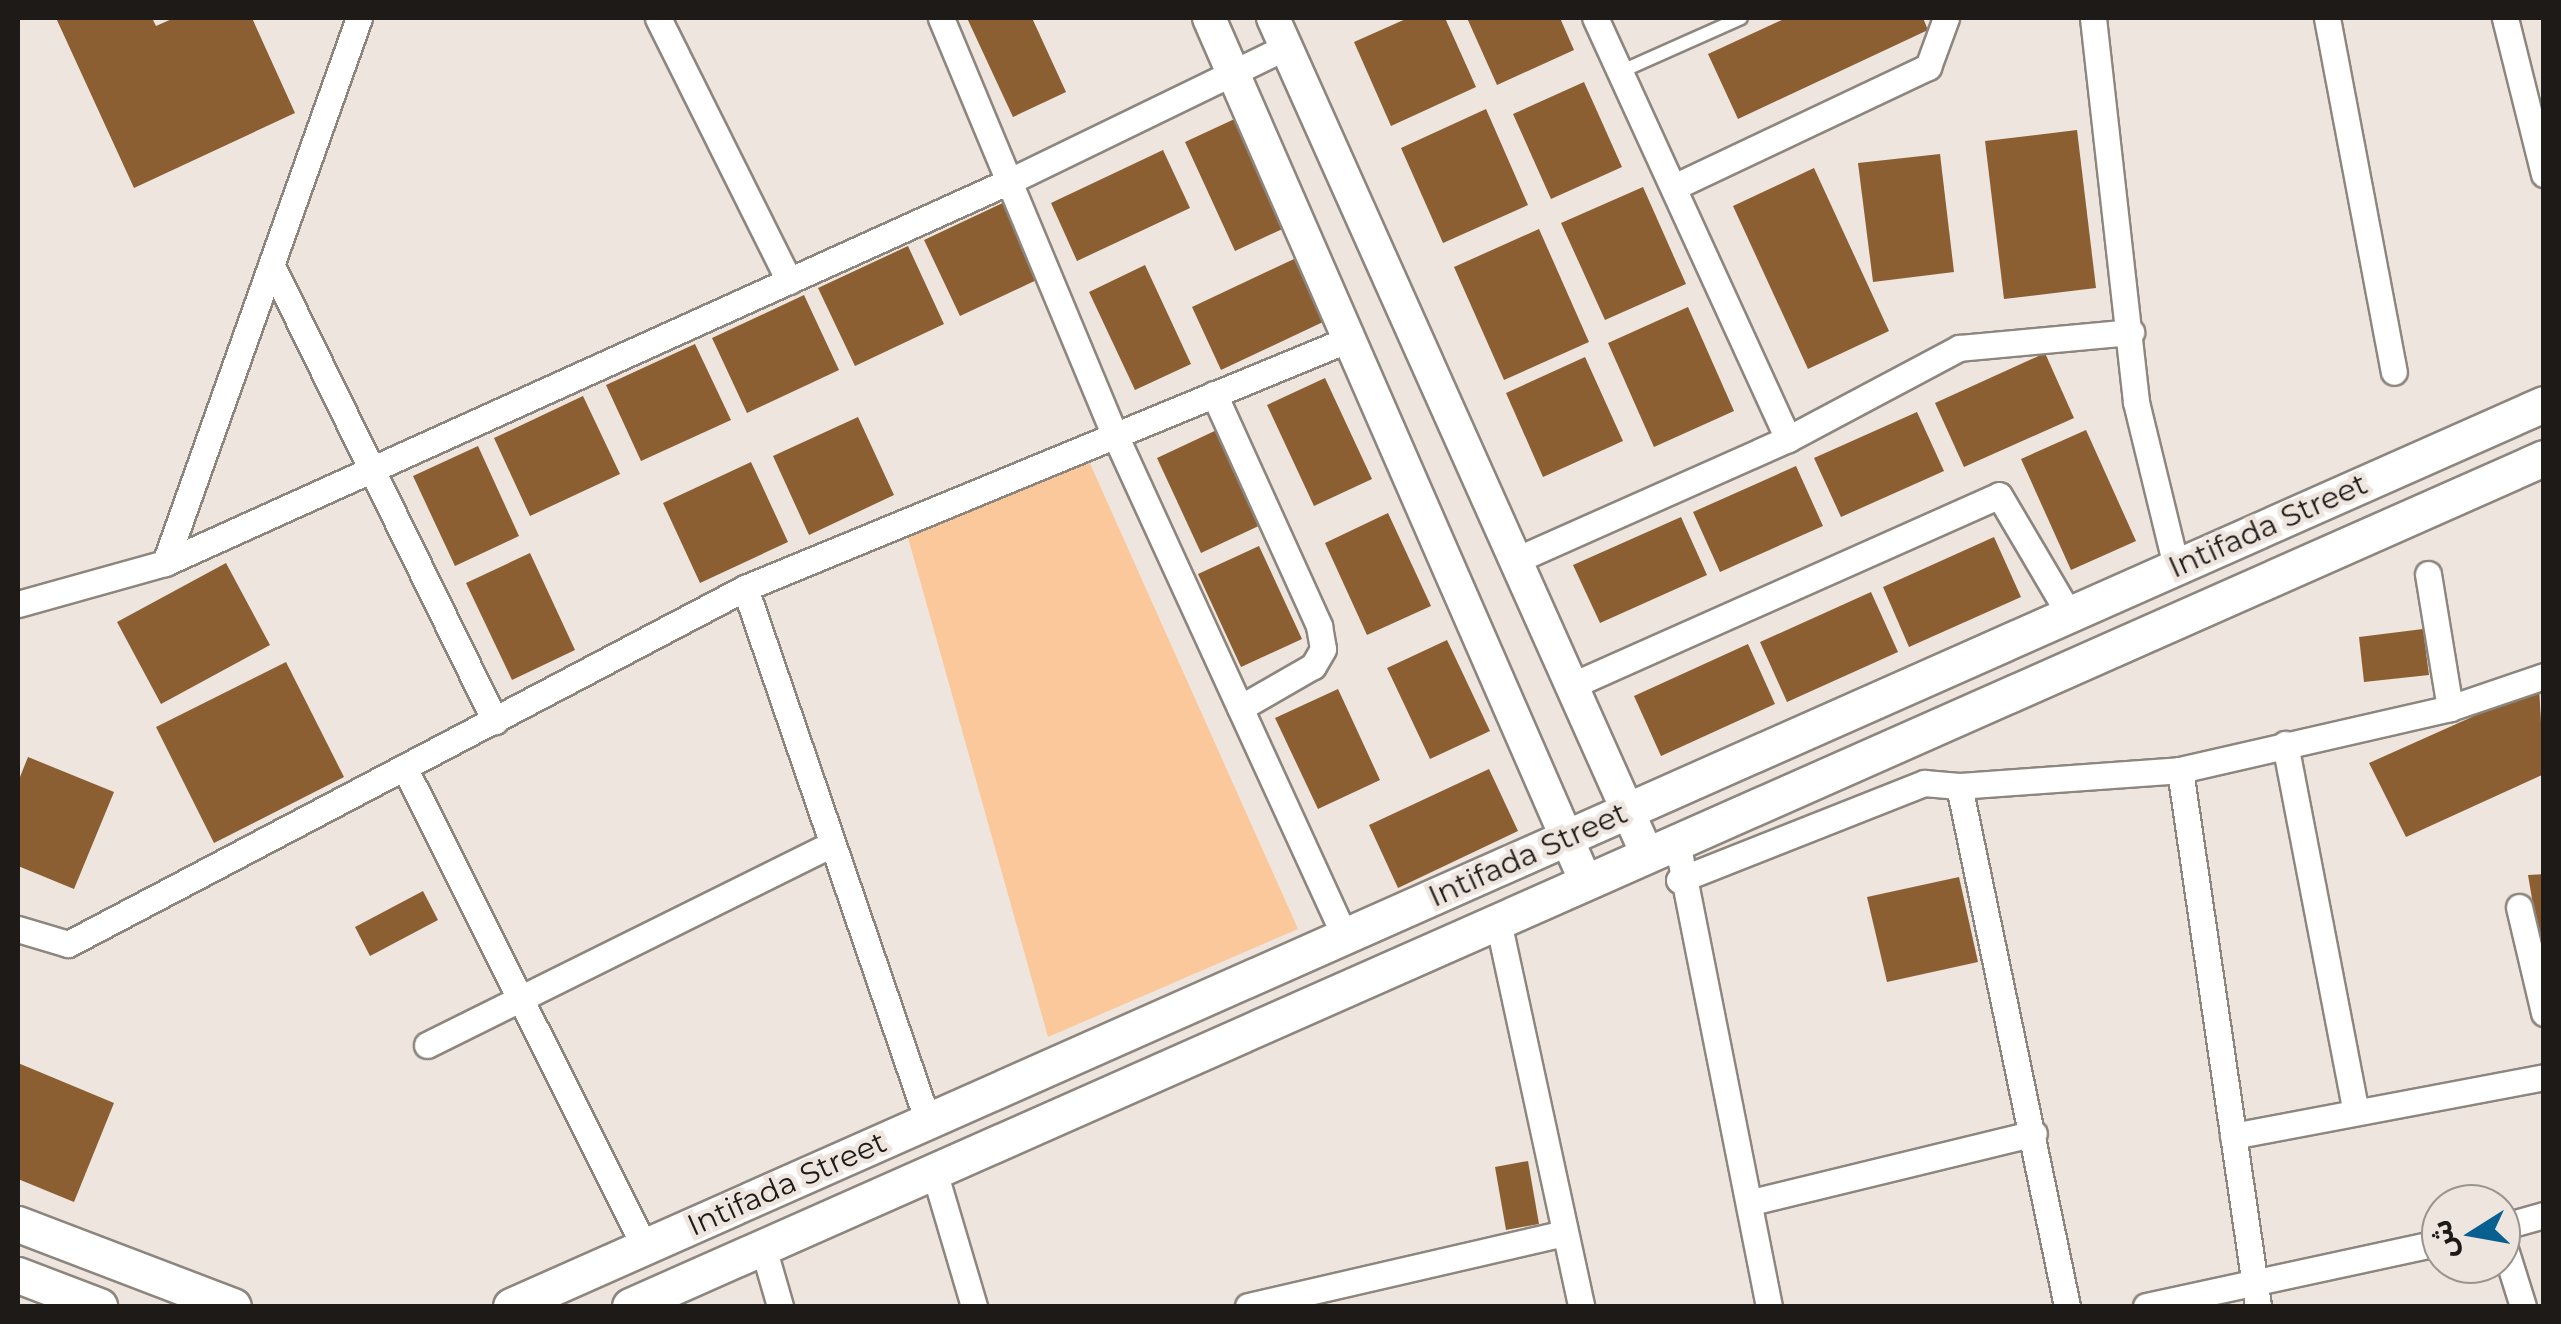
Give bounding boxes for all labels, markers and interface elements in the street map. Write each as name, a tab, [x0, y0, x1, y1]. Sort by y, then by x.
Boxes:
street label: Intifada Street	[2163, 466, 2373, 586]
street label: Intifada Street	[1423, 795, 1633, 915]
street label: Intifada Street	[682, 1124, 892, 1244]
north arrow	[2421, 1184, 2521, 1284]
text: ش	[2423, 1217, 2464, 1261]

